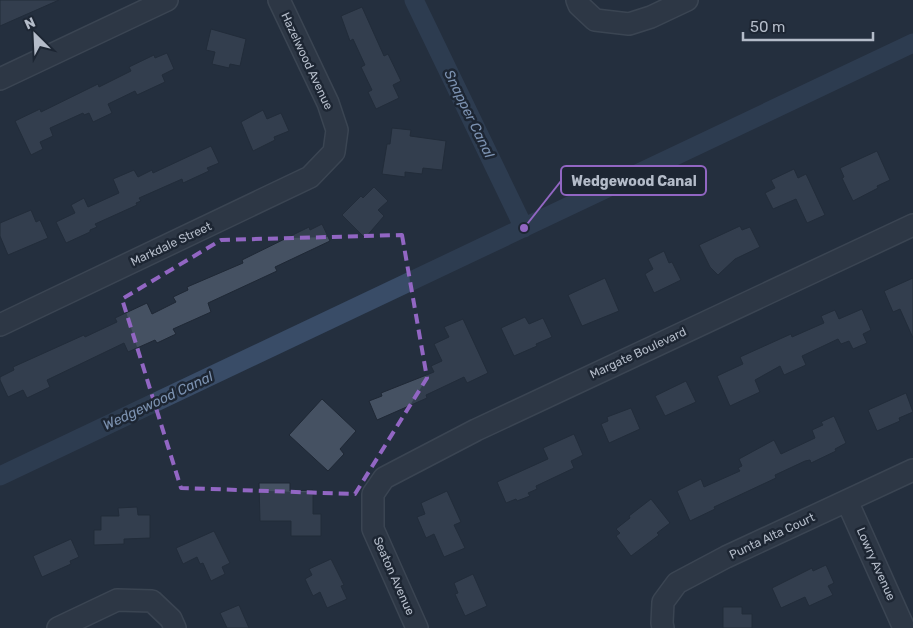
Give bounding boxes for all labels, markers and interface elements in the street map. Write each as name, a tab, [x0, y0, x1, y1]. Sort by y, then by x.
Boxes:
north arrow	[10, 10, 60, 60]
street label: Hazelwood Avenue	[278, 10, 336, 112]
scale bar	[743, 10, 873, 42]
text: N	[22, 14, 38, 33]
text: 50 m	[750, 18, 785, 36]
water label: Snapper Canal	[440, 67, 498, 161]
callout: Wedgewood Canal	[561, 166, 706, 195]
text: Wedgewood Canal	[571, 173, 697, 190]
street label: Markdale Street	[128, 219, 214, 269]
street label: Margate Boulevard	[588, 325, 688, 381]
water label: Wedgewood Canal	[100, 368, 216, 434]
street label: Punta Alta Court	[727, 510, 817, 562]
street label: Lowry Avenue	[854, 525, 898, 603]
street label: Seaton Avenue	[370, 535, 418, 618]

